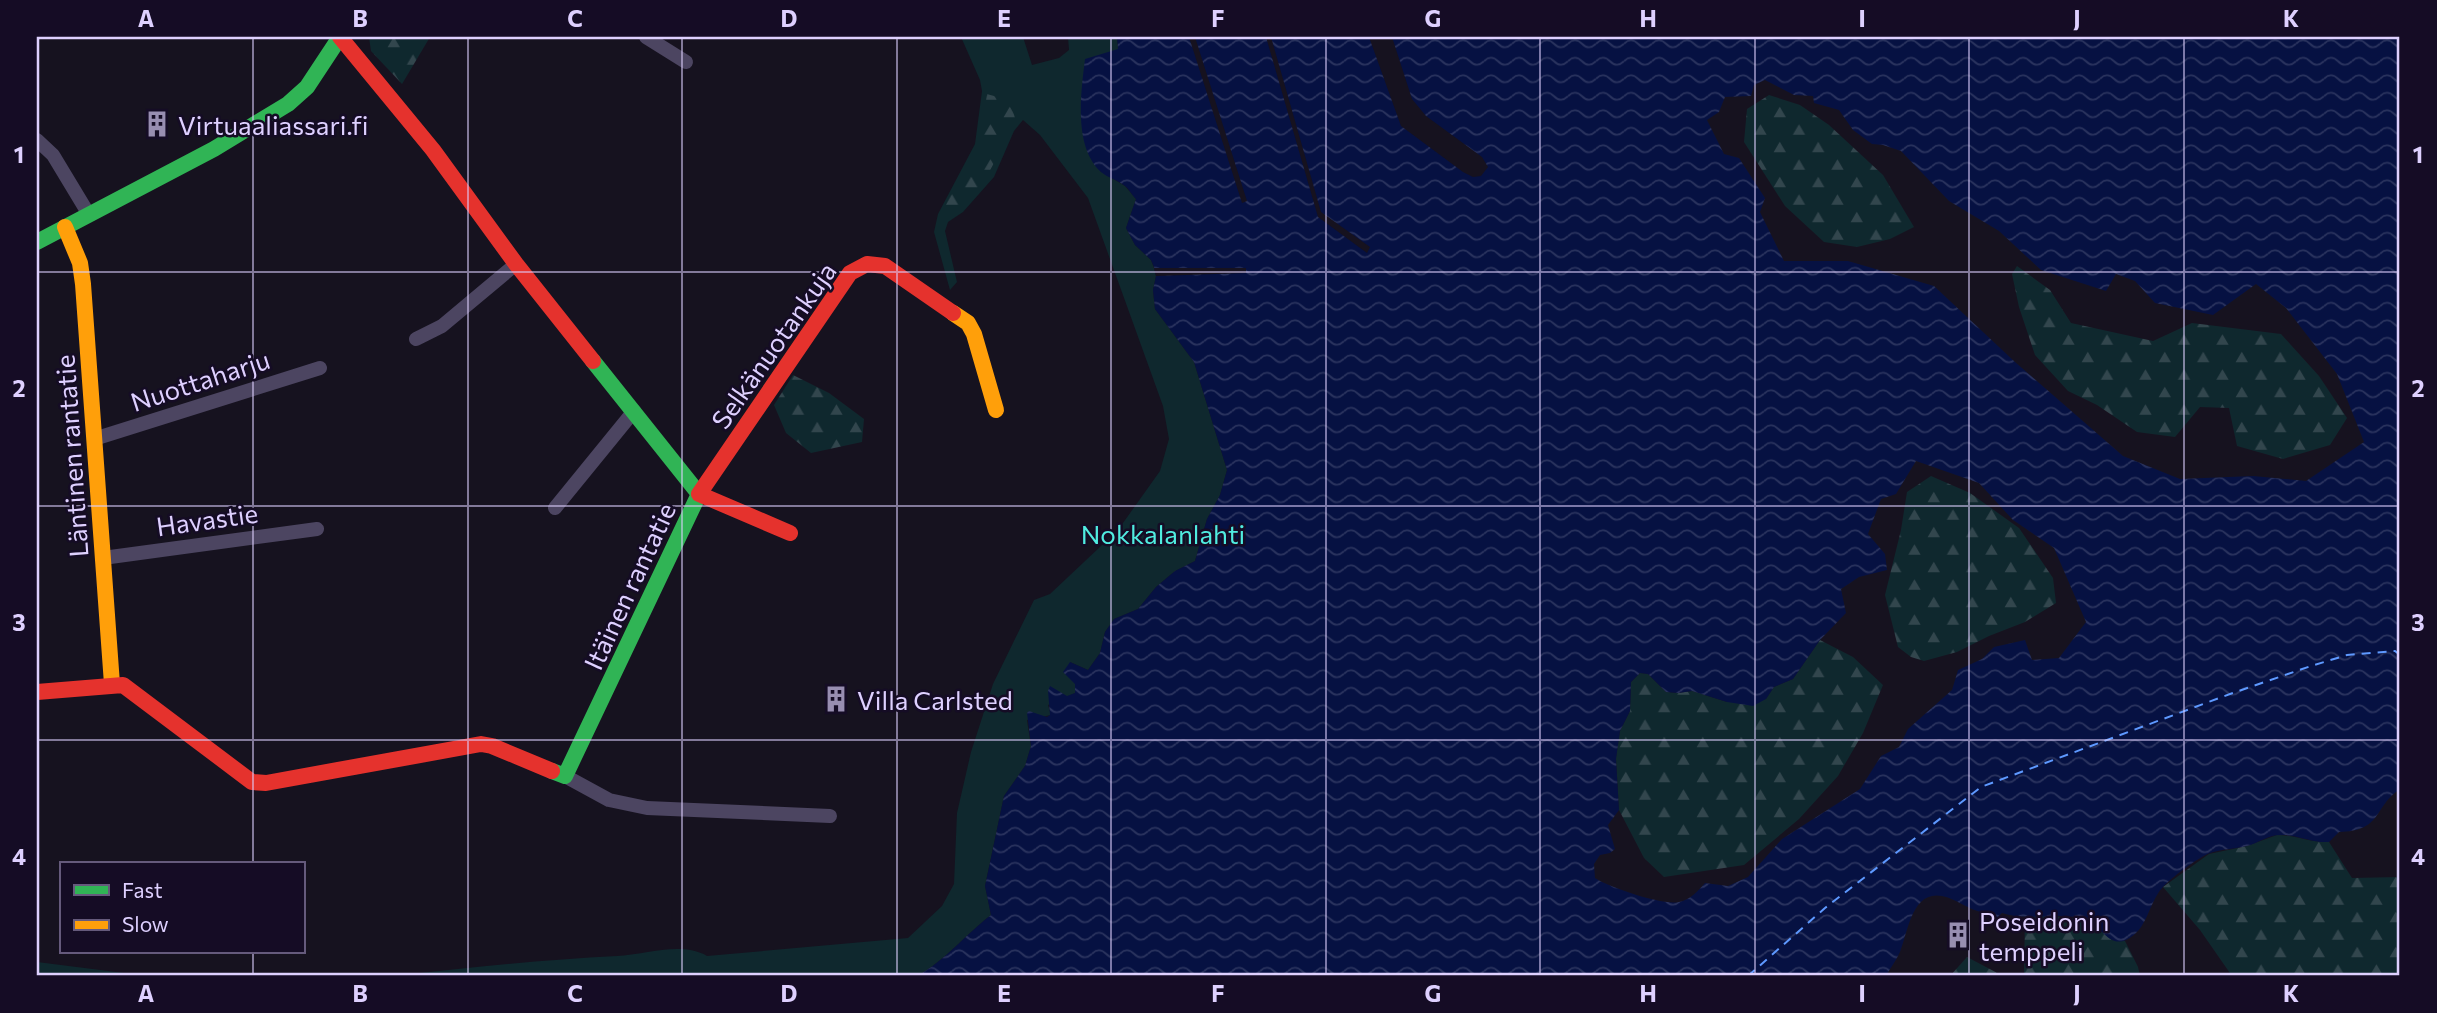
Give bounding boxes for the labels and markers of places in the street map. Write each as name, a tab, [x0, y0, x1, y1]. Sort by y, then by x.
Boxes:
building icon: Virtuaaliassari.fi	[142, 109, 172, 139]
place label: Virtuaaliassari.fi	[178, 109, 369, 140]
building icon: Villa Carlsted	[821, 684, 851, 714]
place label: Villa Carlsted	[857, 684, 1013, 715]
place label: Poseidonin temppeli	[1979, 905, 2109, 966]
building icon: Poseidonin temppeli	[1943, 920, 1973, 950]

